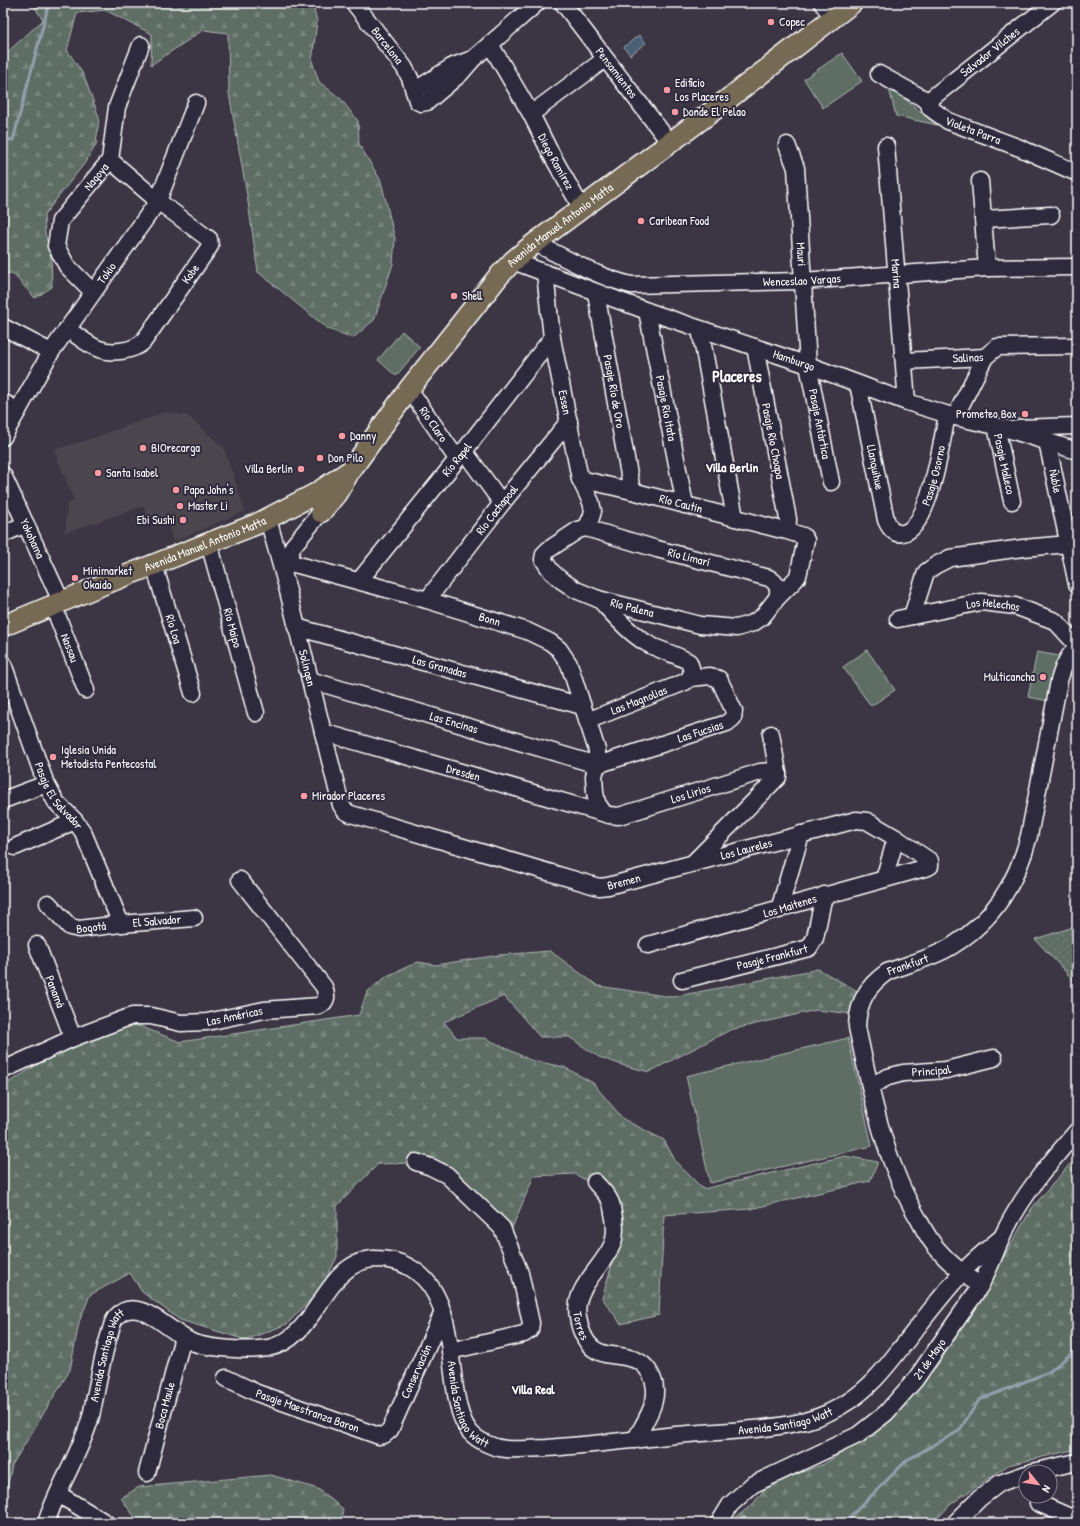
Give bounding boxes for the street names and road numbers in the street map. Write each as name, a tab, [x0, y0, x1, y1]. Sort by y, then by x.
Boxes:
street label: Barcelona	[368, 23, 408, 68]
street label: Salvador Vilches	[956, 23, 1023, 81]
street label: Pensamientos	[592, 44, 642, 102]
street label: Violeta Parra	[943, 112, 1004, 148]
street label: Diego Ramírez	[534, 131, 579, 193]
street label: Nagoya	[79, 159, 112, 194]
street label: Avenida Manuel Antonio Matta	[503, 179, 617, 271]
street label: Mauri	[793, 242, 811, 267]
street label: Marina	[887, 258, 907, 289]
street label: Tokio	[93, 259, 120, 287]
street label: Kobe	[177, 260, 203, 287]
street label: Wenceslao Vargas	[763, 269, 842, 290]
street label: Hamburgo	[771, 345, 818, 375]
street label: Salinas	[952, 348, 984, 367]
street label: Pasaje Río de Oro	[599, 353, 629, 430]
street label: Pasaje Río Itata	[652, 374, 681, 443]
street label: Pasaje Antártica	[805, 387, 835, 461]
street label: Essen	[555, 388, 576, 416]
street label: Pasaje Río Choapa	[758, 402, 789, 481]
street label: Río Claro	[415, 403, 452, 446]
street label: Pasaje Malleco	[990, 432, 1019, 496]
street label: Río Rapel	[438, 438, 476, 480]
street label: Llanquihue	[863, 443, 889, 491]
street label: Pasaje Osorno	[917, 444, 949, 508]
street label: Ñuble	[1045, 467, 1067, 495]
street label: Río Cachapoal	[471, 480, 522, 538]
street label: Río Cautin	[658, 489, 705, 517]
street label: Avenida Manuel Antonio Matta	[142, 512, 269, 576]
street label: Yokohama	[16, 515, 49, 562]
street label: Río Limarí	[666, 543, 712, 570]
street label: Los Helechos	[965, 593, 1023, 615]
street label: Río Palena	[609, 594, 656, 621]
street label: Río Maipo	[219, 606, 247, 650]
street label: Bonn	[477, 608, 503, 630]
street label: Río Loa	[162, 612, 187, 646]
street label: Nassau	[57, 631, 84, 665]
street label: Solingen	[295, 648, 320, 688]
street label: Las Granadas	[411, 651, 469, 682]
street label: Las Magnolias	[608, 681, 670, 719]
street label: Las Encinas	[428, 707, 480, 737]
street label: Las Fucsias	[675, 716, 726, 746]
street label: Dresden	[444, 759, 482, 785]
street label: Pasaje El Salvador	[31, 760, 87, 833]
street label: Los Lirios	[669, 779, 713, 807]
street label: Los Laureles	[719, 834, 774, 864]
street label: Bremen	[605, 869, 642, 894]
street label: Los Maitenes	[761, 889, 819, 922]
street label: El Salvador	[132, 910, 182, 931]
street label: Bogotá	[75, 917, 107, 937]
street label: Pasaje Frankfurt	[735, 939, 810, 974]
street label: Frankfurt	[884, 949, 931, 980]
street label: Panamá	[42, 973, 70, 1010]
street label: Las Américas	[205, 1001, 264, 1030]
street label: Principal	[911, 1060, 953, 1080]
street label: Avenida Santiago Watt	[85, 1304, 128, 1403]
street label: Torres	[569, 1310, 594, 1343]
street label: 21 de Mayo	[909, 1335, 950, 1383]
street label: Conservación	[396, 1341, 436, 1401]
street label: Avenida Santiago Watt	[444, 1360, 493, 1452]
street label: Boca Maule	[150, 1380, 179, 1430]
street label: Pasaje Maestranza Baron	[254, 1384, 362, 1436]
street label: Avenida Santiago Watt	[737, 1402, 836, 1438]

